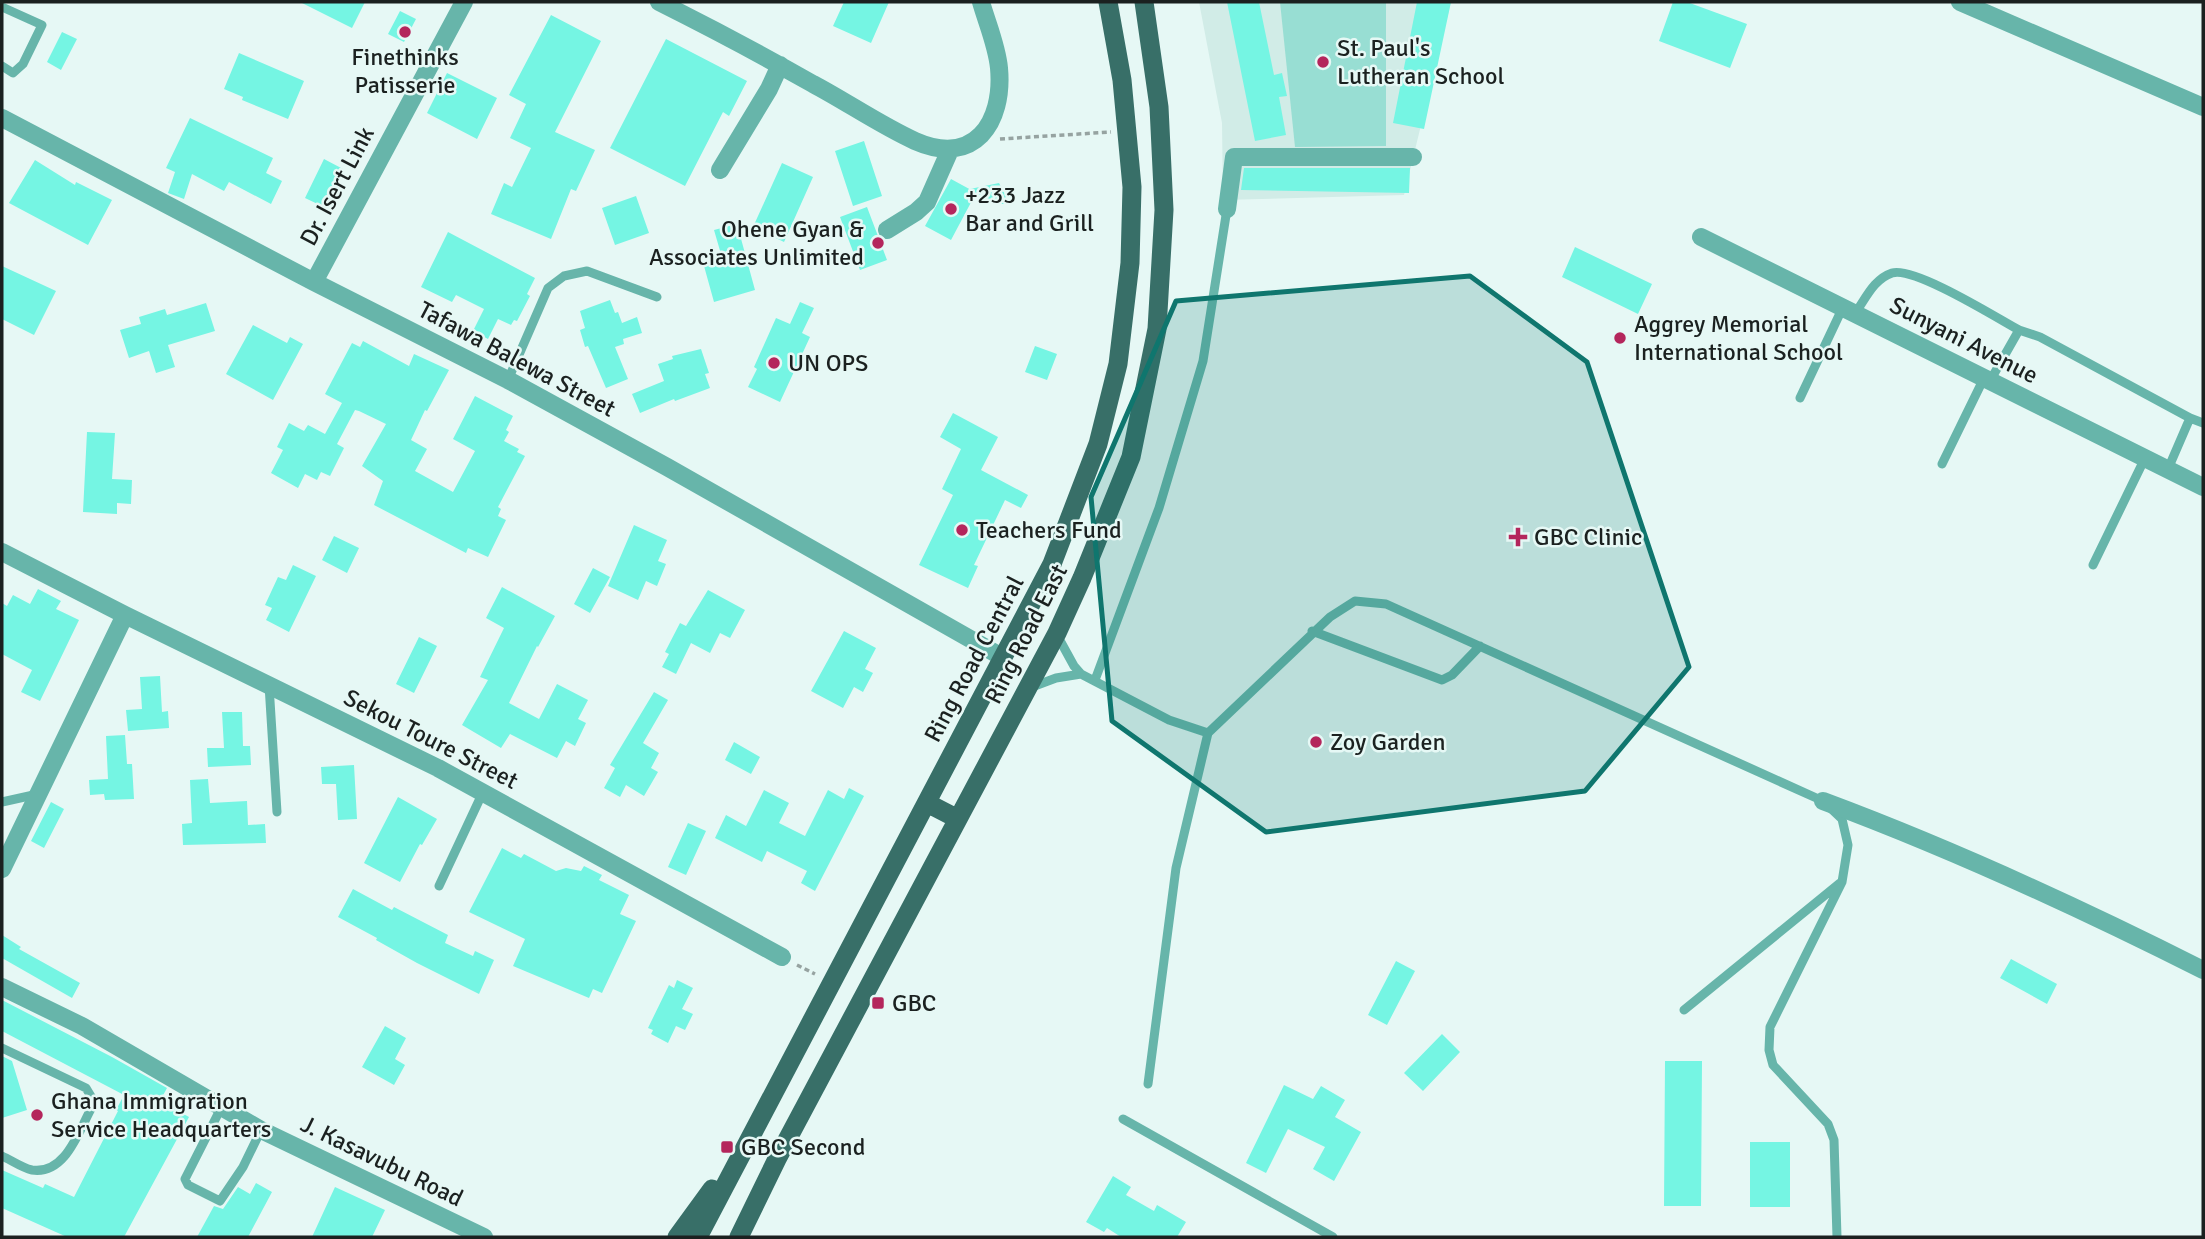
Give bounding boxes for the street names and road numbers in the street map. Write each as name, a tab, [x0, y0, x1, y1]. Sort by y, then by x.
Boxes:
street label: Dr. Isert Link	[293, 121, 381, 251]
street label: Sunyani Avenue	[1885, 290, 2043, 390]
street label: Tafawa Balewa Street	[413, 294, 621, 424]
street label: Ring Road East	[978, 559, 1074, 709]
street label: Ring Road Central	[917, 571, 1031, 747]
street label: Sekou Toure Street	[339, 682, 523, 796]
street label: J. Kasavubu Road	[296, 1109, 468, 1213]

